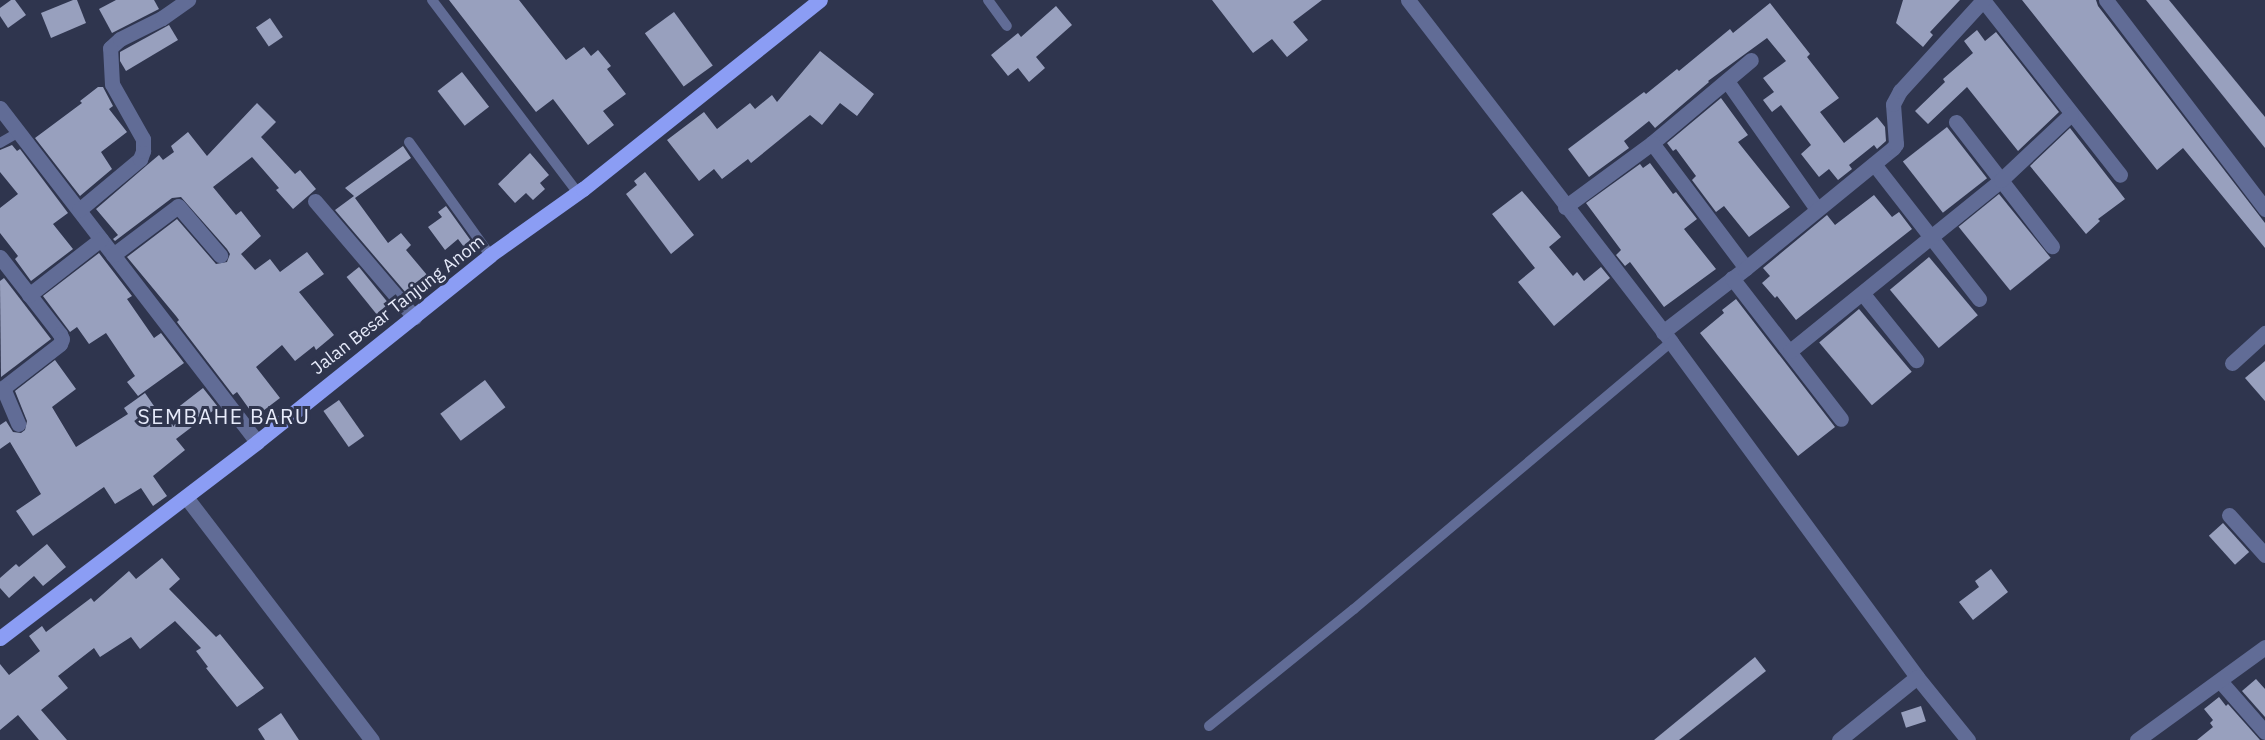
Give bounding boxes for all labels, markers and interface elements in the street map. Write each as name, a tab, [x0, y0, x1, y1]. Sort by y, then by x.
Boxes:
street label: Jalan Besar Tanjung Anom	[307, 231, 489, 379]
district label: SEMBAHE BARU	[138, 403, 310, 429]

